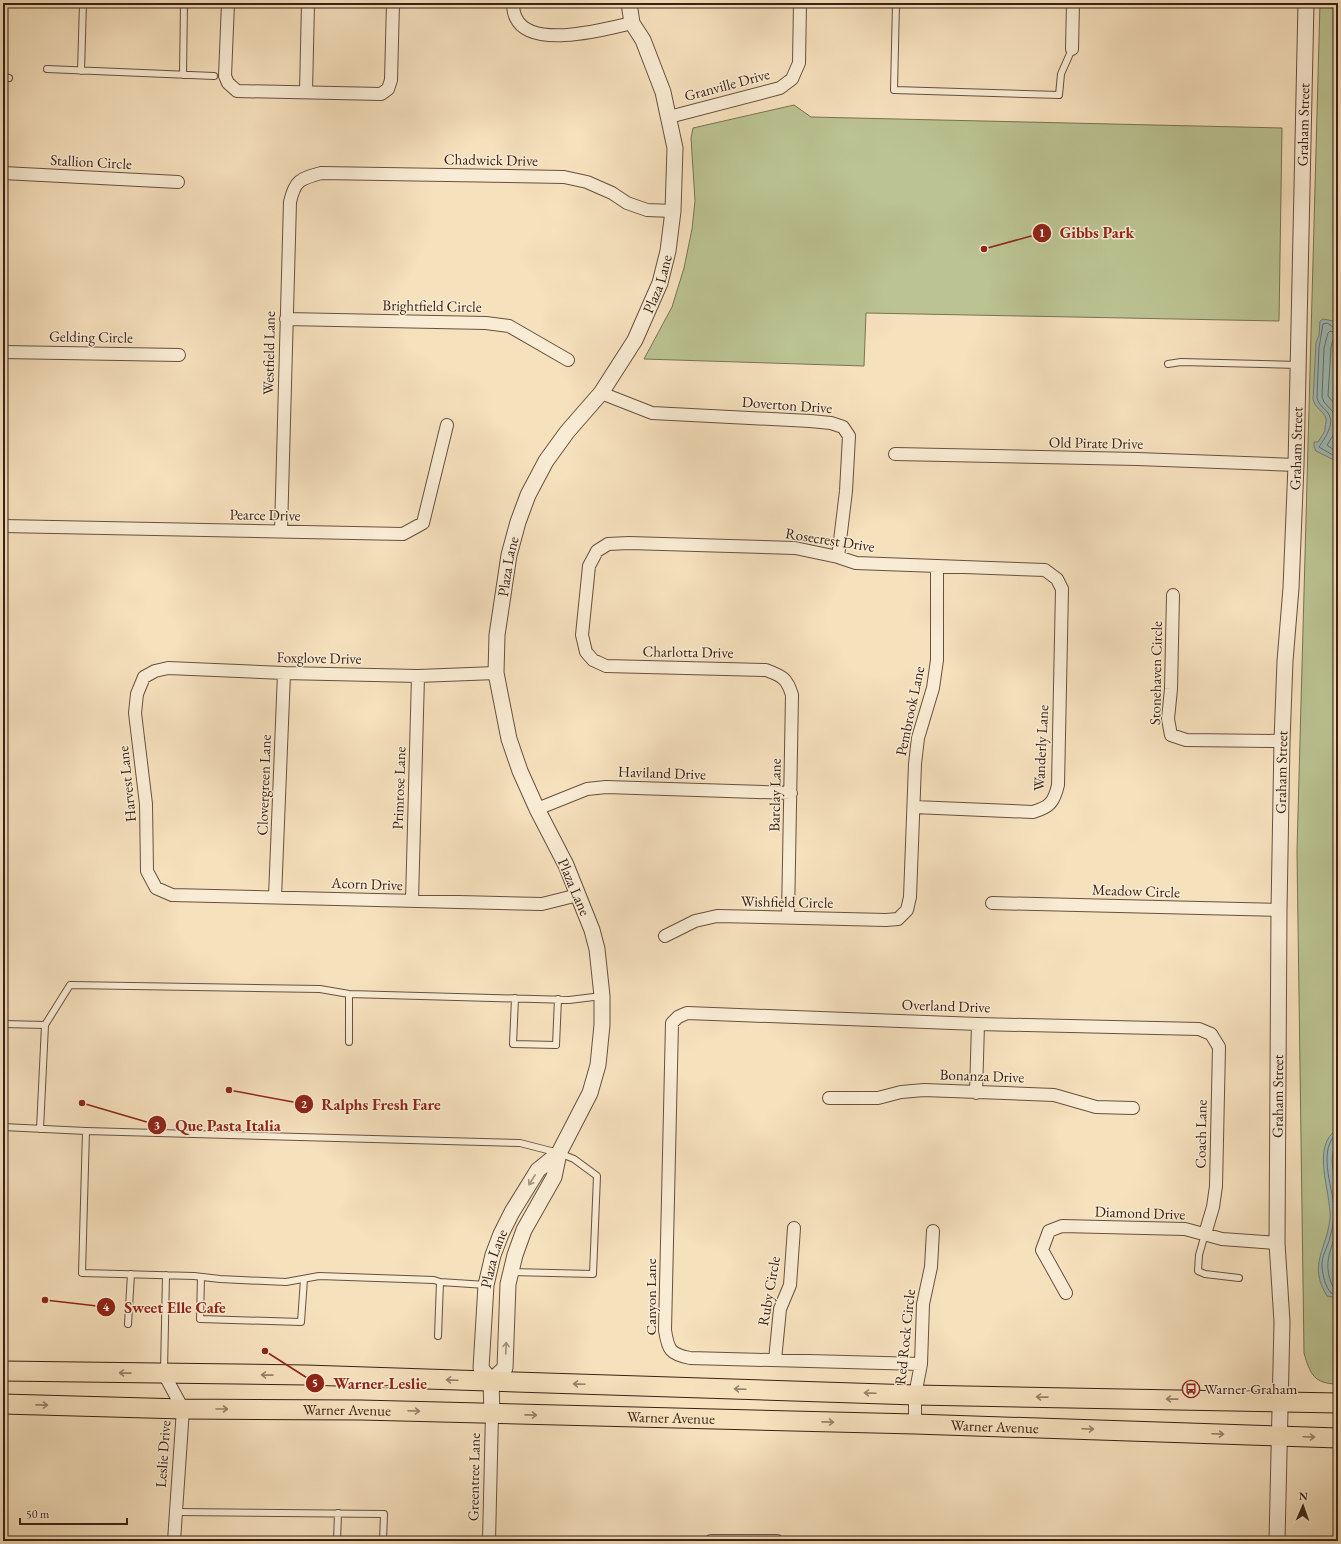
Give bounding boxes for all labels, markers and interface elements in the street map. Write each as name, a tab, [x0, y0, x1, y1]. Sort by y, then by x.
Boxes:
street label: Granville Drive	[682, 64, 772, 105]
street label: Graham Street	[1292, 83, 1313, 167]
street label: Chadwick Drive	[444, 149, 538, 170]
street label: Stallion Circle	[50, 150, 133, 173]
callout: Gibbs Park	[1032, 219, 1142, 247]
text: Gibbs Park	[1060, 222, 1134, 243]
text: 1	[1039, 225, 1045, 241]
street label: Plaza Lane	[638, 253, 676, 316]
street label: Brightfield Circle	[382, 295, 482, 316]
street label: Westfield Lane	[258, 311, 279, 395]
street label: Gelding Circle	[49, 326, 133, 347]
street label: Doverton Drive	[741, 392, 833, 417]
street label: Graham Street	[1285, 406, 1306, 491]
street label: Old Pirate Drive	[1049, 432, 1143, 453]
street label: Pearce Drive	[229, 504, 301, 525]
street label: Rosecrest Drive	[784, 523, 876, 556]
street label: Plaza Lane	[493, 534, 523, 598]
street label: Stonehaven Circle	[1145, 621, 1166, 725]
street label: Charlotta Drive	[642, 641, 734, 662]
street label: Foxglove Drive	[276, 647, 362, 668]
street label: Pembrook Lane	[891, 664, 928, 757]
street label: Wanderly Lane	[1029, 704, 1052, 792]
street label: Graham Street	[1271, 730, 1291, 814]
street label: Clovergreen Lane	[252, 734, 275, 836]
street label: Harvest Lane	[113, 745, 140, 823]
street label: Primrose Lane	[388, 746, 409, 830]
street label: Barclay Lane	[764, 758, 785, 832]
street label: Haviland Drive	[618, 761, 707, 784]
street label: Plaza Lane	[554, 855, 595, 919]
street label: Acorn Drive	[330, 873, 403, 894]
street label: Meadow Circle	[1092, 879, 1180, 902]
street label: Wishfield Circle	[741, 891, 834, 912]
street label: Overland Drive	[901, 994, 991, 1017]
street label: Graham Street	[1268, 1054, 1287, 1138]
street label: Bonanza Drive	[939, 1065, 1025, 1086]
callout: Ralphs Fresh Fare	[294, 1090, 449, 1118]
text: Ralphs Fresh Fare	[321, 1094, 441, 1115]
text: 2	[301, 1096, 308, 1112]
street label: Coach Lane	[1190, 1099, 1211, 1169]
callout: Que Pasta Italia	[147, 1111, 288, 1139]
text: Que Pasta Italia	[175, 1115, 282, 1136]
text: 3	[154, 1117, 160, 1133]
one-way arrow	[527, 1174, 535, 1186]
street label: Diamond Drive	[1094, 1201, 1186, 1224]
street label: Plaza Lane	[476, 1225, 511, 1290]
street label: Ruby Circle	[753, 1254, 784, 1327]
street label: Canyon Lane	[641, 1258, 660, 1336]
street label: Red Rock Circle	[890, 1288, 919, 1386]
callout: Sweet Elle Cafe	[96, 1293, 233, 1321]
text: Sweet Elle Cafe	[124, 1297, 226, 1318]
text: 4	[103, 1299, 110, 1315]
one-way arrow	[502, 1342, 509, 1355]
one-way arrow	[119, 1369, 132, 1377]
callout: Warner-Leslie	[305, 1369, 434, 1397]
one-way arrow	[261, 1371, 274, 1379]
text: Warner-Leslie	[333, 1373, 427, 1394]
text: 5	[312, 1375, 318, 1391]
one-way arrow	[446, 1376, 459, 1384]
bus stop icon: Warner-Graham	[1181, 1379, 1201, 1399]
place label: Warner-Graham	[1204, 1379, 1298, 1398]
one-way arrow	[573, 1381, 586, 1388]
one-way arrow	[734, 1386, 747, 1393]
one-way arrow	[864, 1389, 877, 1397]
one-way arrow	[1036, 1393, 1049, 1401]
one-way arrow	[1166, 1395, 1179, 1403]
street label: Warner Avenue	[303, 1400, 391, 1420]
one-way arrow	[35, 1402, 48, 1409]
one-way arrow	[215, 1405, 228, 1413]
street label: Warner Avenue	[627, 1407, 715, 1428]
one-way arrow	[407, 1408, 420, 1415]
one-way arrow	[524, 1411, 537, 1418]
street label: Warner Avenue	[950, 1415, 1039, 1437]
one-way arrow	[821, 1418, 834, 1425]
street label: Leslie Drive	[151, 1419, 174, 1488]
one-way arrow	[1081, 1426, 1094, 1433]
one-way arrow	[1211, 1430, 1224, 1437]
street label: Greentree Lane	[463, 1433, 484, 1521]
one-way arrow	[1302, 1433, 1315, 1440]
north arrow	[1283, 1486, 1323, 1526]
text: N	[1299, 1489, 1308, 1503]
scale bar	[20, 1500, 127, 1526]
text: 50 m	[26, 1506, 50, 1522]

